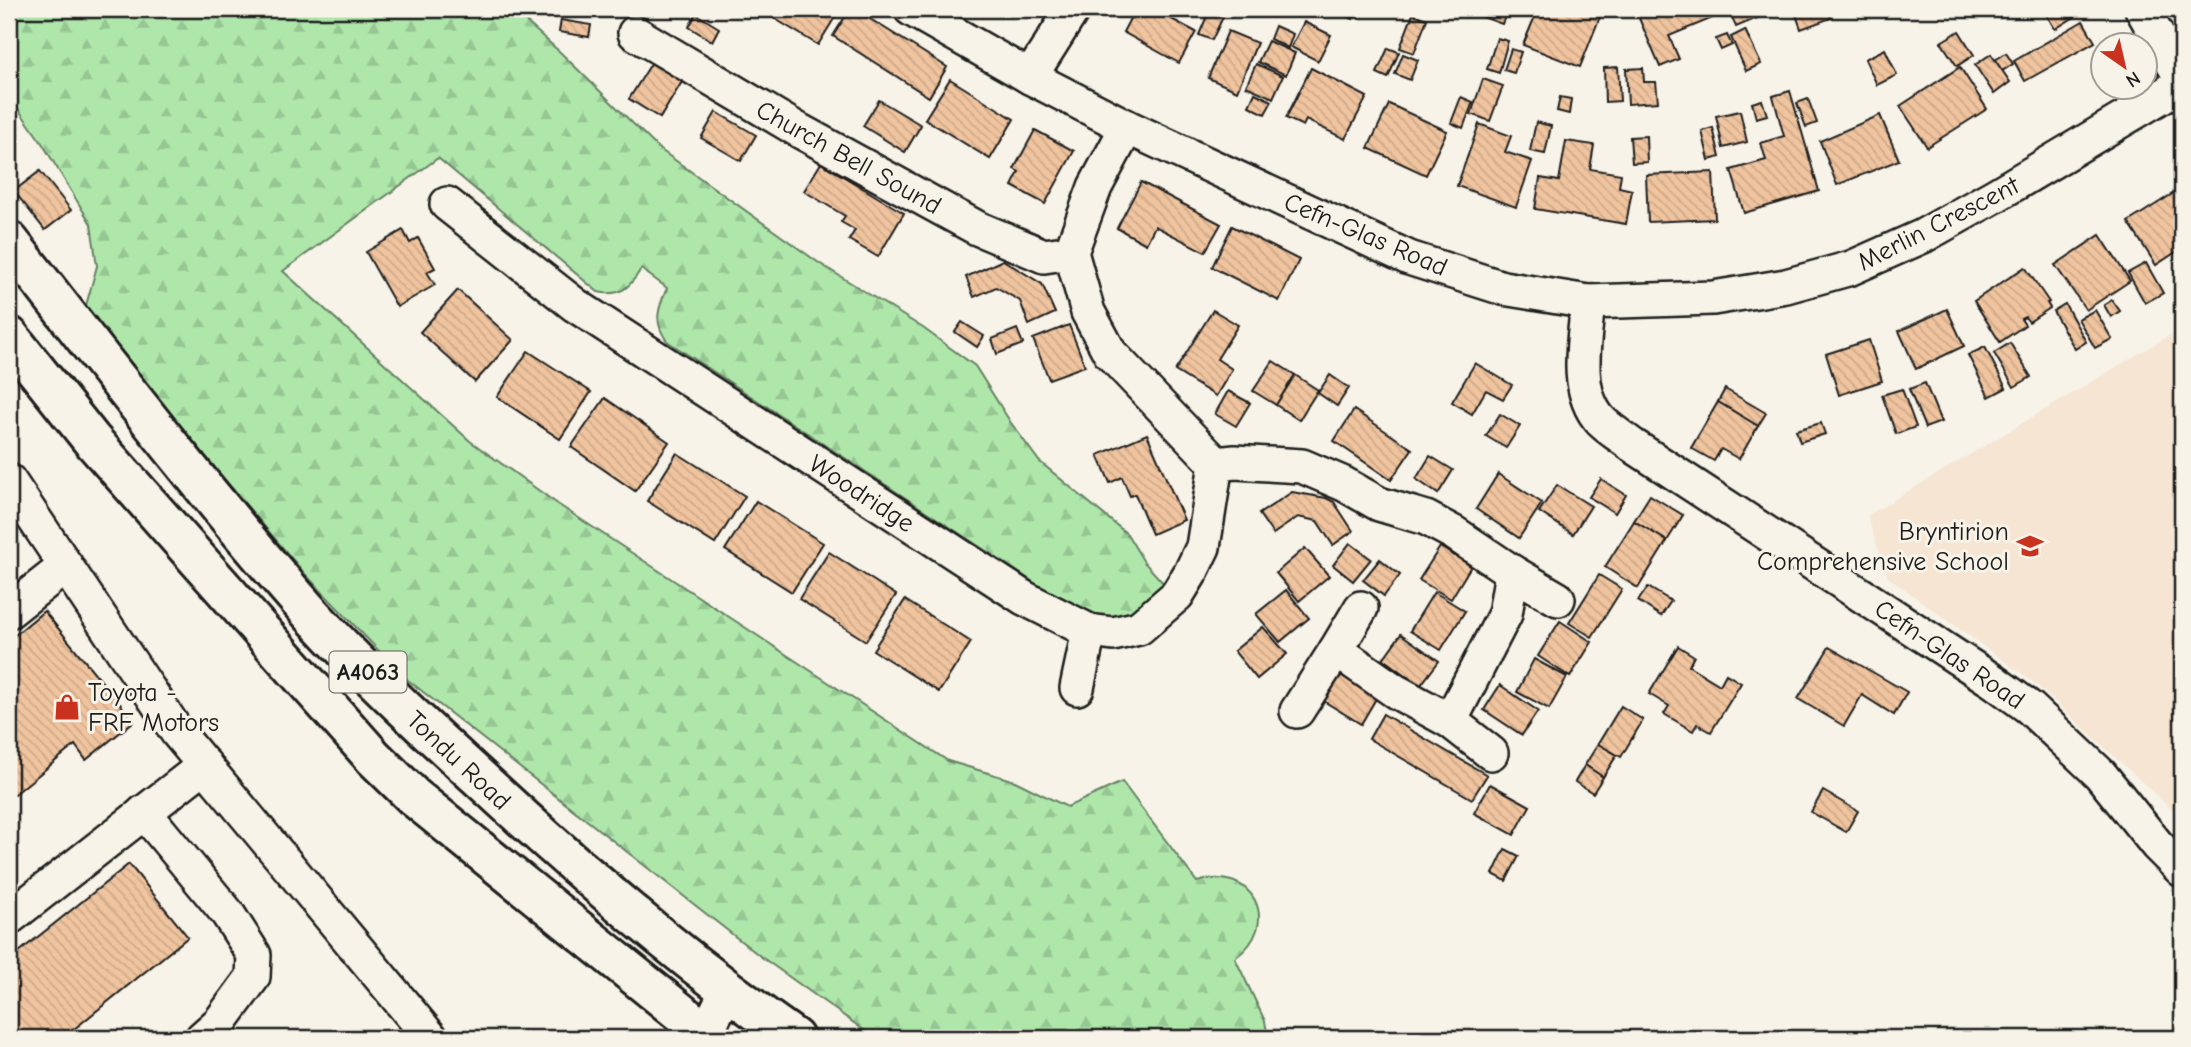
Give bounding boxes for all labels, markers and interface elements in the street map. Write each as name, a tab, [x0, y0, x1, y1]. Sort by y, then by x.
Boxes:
north arrow	[2090, 32, 2160, 102]
text: N	[2122, 67, 2144, 92]
street label: Church Bell Sound	[751, 95, 946, 221]
street label: Merlin Crescent	[1853, 170, 2025, 277]
street label: Cefn-Glas Road	[1279, 187, 1452, 283]
street label: Woodridge	[803, 449, 920, 539]
place label: Bryntirion Comprehensive School	[1757, 517, 2009, 577]
school or university icon: Bryntirion Comprehensive School	[2015, 531, 2045, 561]
street label: Cefn-Glas Road	[1869, 594, 2030, 716]
road number: A4063	[330, 652, 406, 692]
place label: Toyota - FRF Motors	[88, 678, 219, 738]
shop icon: Toyota - FRF Motors	[52, 692, 82, 722]
street label: Tondu Road	[400, 705, 517, 816]

